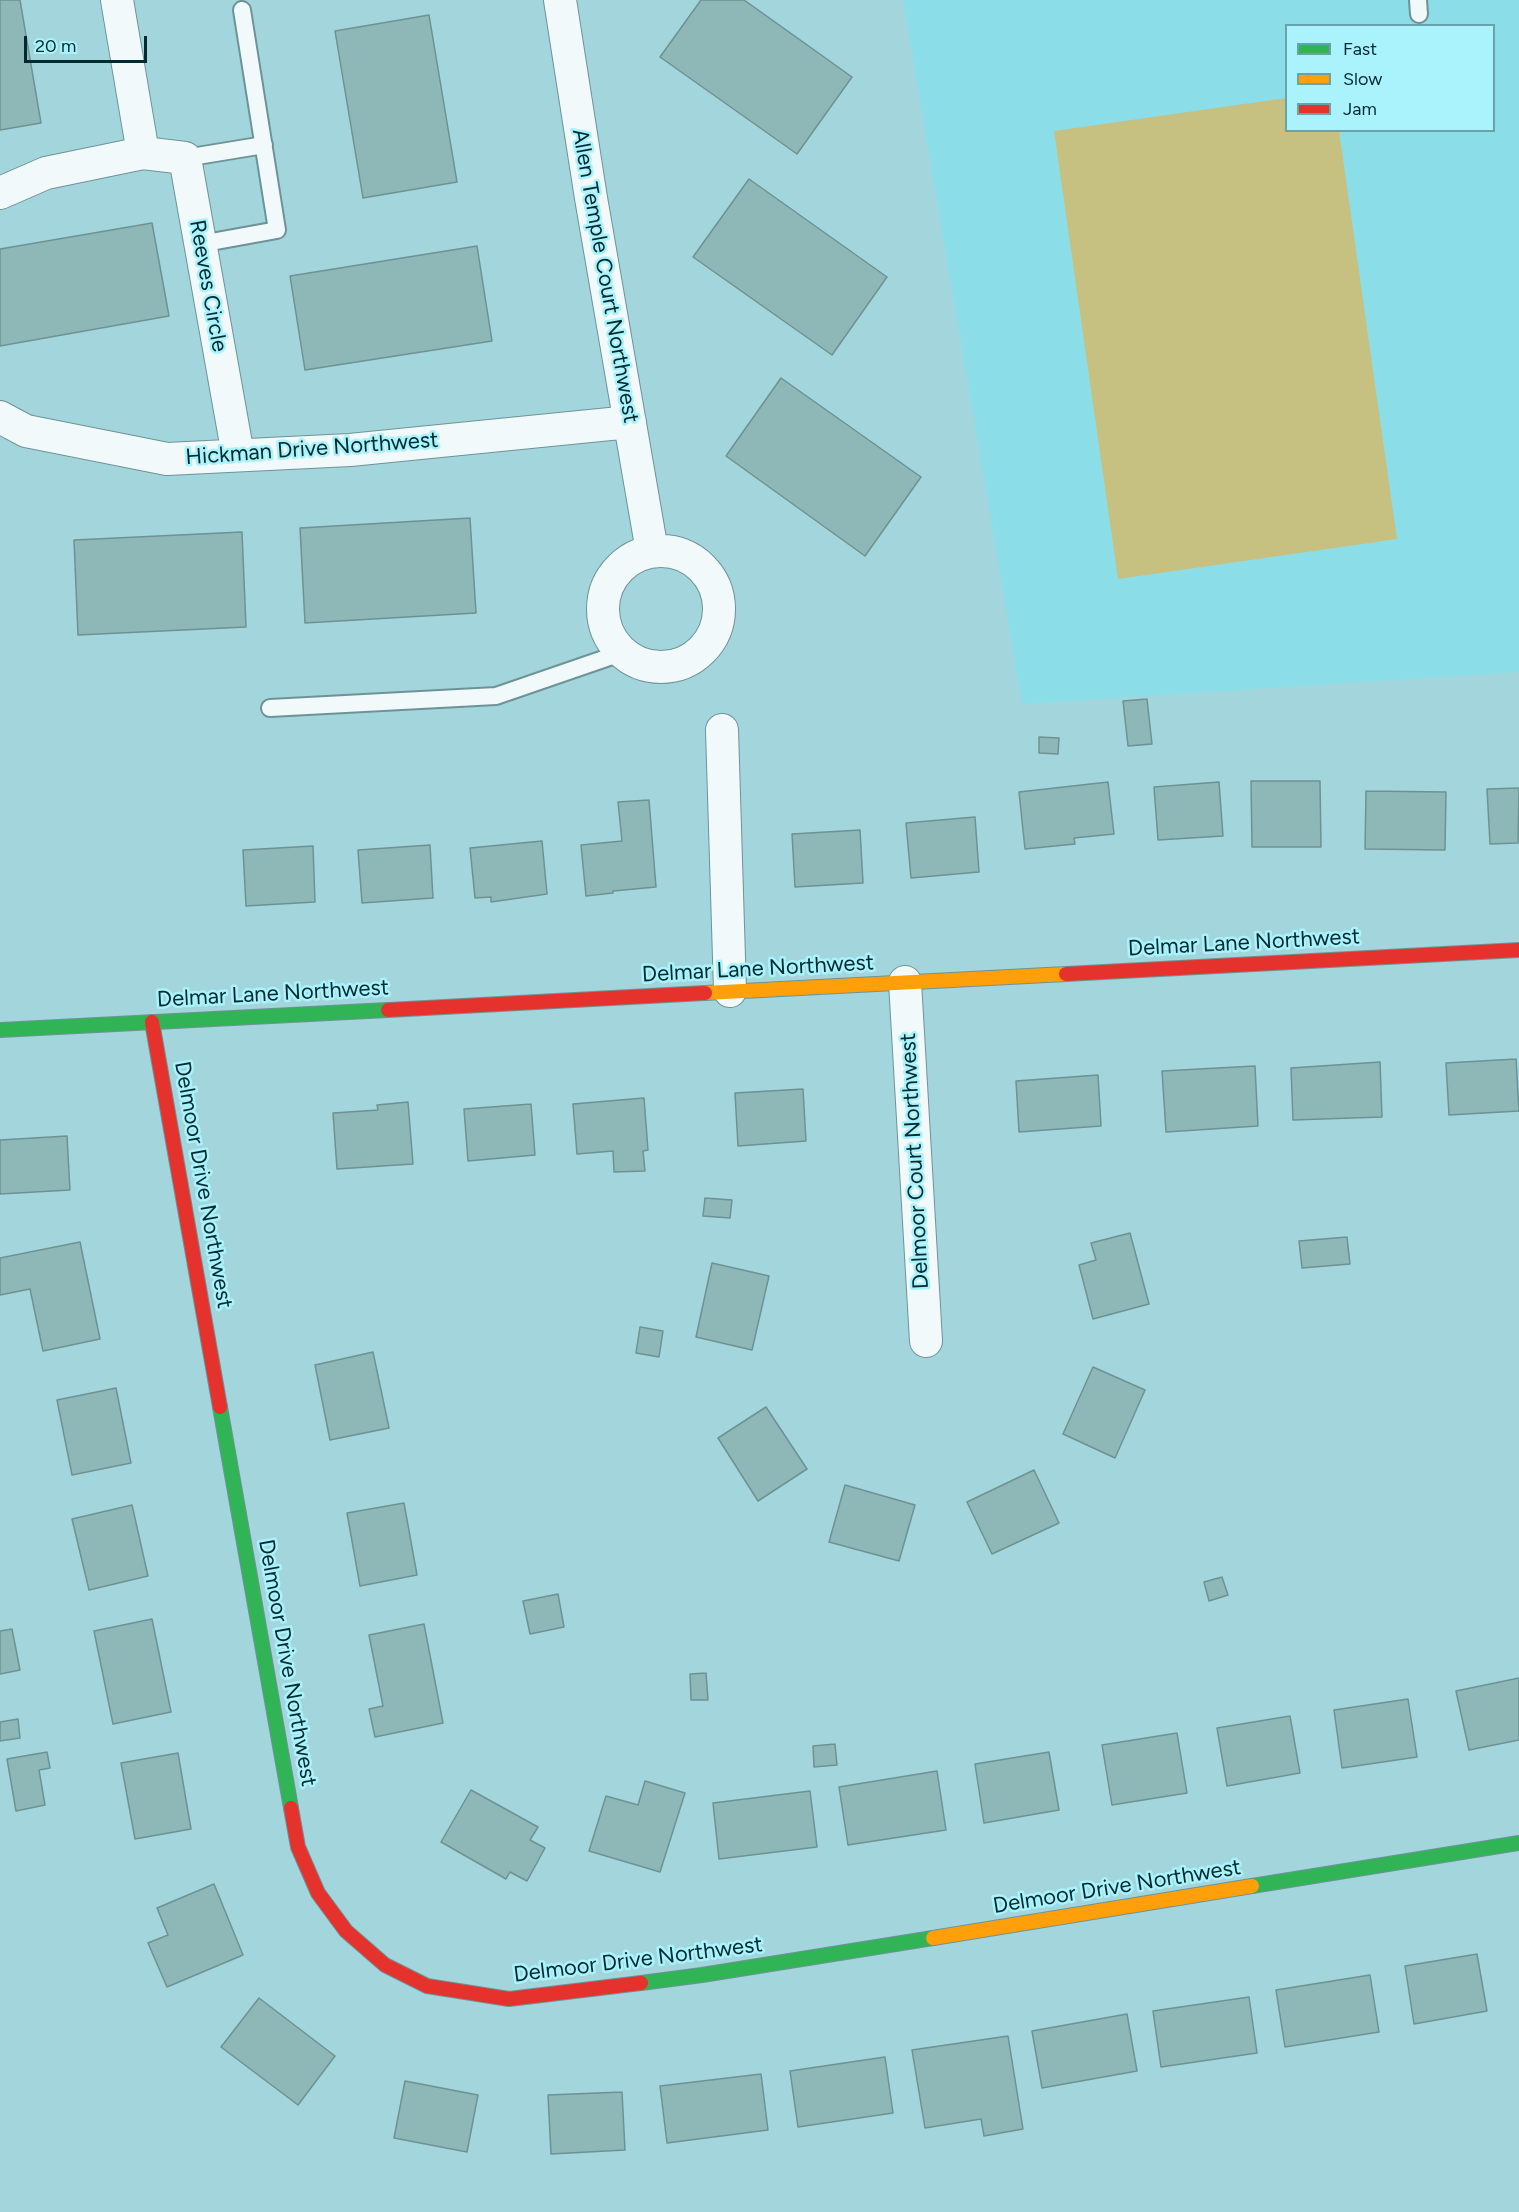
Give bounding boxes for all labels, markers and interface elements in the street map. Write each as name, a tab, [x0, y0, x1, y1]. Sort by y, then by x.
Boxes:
scale bar	[27, 24, 150, 62]
legend	[1285, 24, 1495, 132]
text: 20 m	[35, 35, 76, 57]
text: Fast	[1343, 38, 1377, 60]
text: Slow	[1343, 68, 1382, 90]
text: Jam	[1343, 98, 1377, 120]
street label: Allen Temple Court Northwest	[566, 127, 644, 425]
street label: Reeves Circle	[183, 218, 233, 354]
street label: Hickman Drive Northwest	[185, 427, 439, 471]
street label: Delmar Lane Northwest	[1127, 924, 1361, 962]
street label: Delmar Lane Northwest	[641, 950, 875, 988]
street label: Delmar Lane Northwest	[156, 975, 390, 1013]
street label: Delmoor Court Northwest	[895, 1032, 935, 1290]
street label: Delmoor Drive Northwest	[168, 1059, 238, 1311]
street label: Delmoor Drive Northwest	[252, 1537, 322, 1789]
street label: Delmoor Drive Northwest	[991, 1854, 1243, 1920]
street label: Delmoor Drive Northwest	[512, 1932, 764, 1988]

